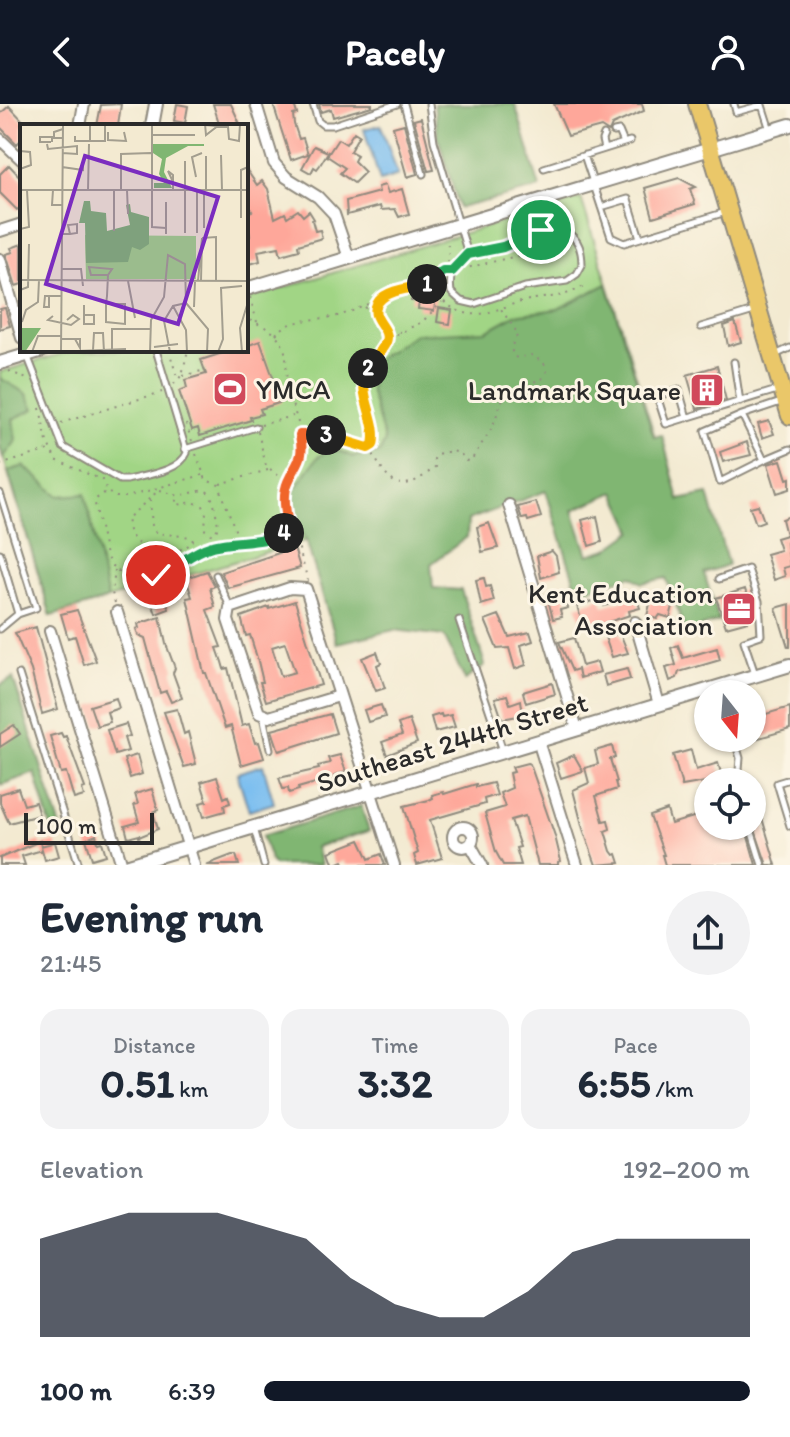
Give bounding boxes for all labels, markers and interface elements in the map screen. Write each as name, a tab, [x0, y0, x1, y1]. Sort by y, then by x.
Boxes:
icon: back	[40, 30, 84, 74]
icon: person	[706, 30, 750, 74]
text: Pacely	[345, 31, 445, 74]
inset map	[20, 124, 248, 352]
pin	[507, 196, 575, 264]
icon: arrive	[519, 208, 563, 252]
pin: 1	[407, 264, 447, 304]
text: 1	[422, 270, 432, 297]
pin: 2	[348, 348, 388, 388]
text: 2	[362, 354, 374, 381]
sports icon: YMCA	[211, 370, 249, 408]
building icon: Landmark Square	[688, 371, 726, 409]
place label: YMCA	[256, 372, 331, 406]
place label: Landmark Square	[468, 373, 681, 407]
pin: 3	[306, 415, 346, 455]
text: 3	[320, 421, 332, 448]
pin: 4	[264, 513, 304, 553]
text: 4	[277, 519, 291, 546]
pin	[122, 541, 190, 609]
icon: check	[134, 553, 178, 597]
place label: Kent Education Association	[528, 576, 713, 642]
office icon: Kent Education Association	[720, 590, 758, 628]
north arrow	[694, 680, 766, 752]
map controls	[694, 680, 766, 840]
street label: Southeast 244th Street	[312, 685, 592, 799]
button: locate	[694, 768, 766, 840]
scale bar	[24, 809, 154, 845]
text: 100 m	[36, 813, 97, 840]
text: Evening run	[40, 890, 263, 943]
button: share	[666, 891, 750, 975]
text: 21:45	[40, 947, 101, 979]
text: Distance	[113, 1032, 196, 1059]
text: Time	[372, 1032, 418, 1059]
text: Pace	[614, 1032, 658, 1059]
text: 0.51	[100, 1059, 174, 1107]
text: 3:32	[358, 1059, 432, 1107]
text: 6:55	[578, 1059, 651, 1107]
text: km	[174, 1076, 208, 1103]
text: /km	[651, 1076, 694, 1103]
text: Elevation	[40, 1153, 143, 1185]
text: 192–200 m	[623, 1153, 750, 1185]
text: 100 m	[40, 1375, 112, 1407]
text: 6:39	[168, 1375, 216, 1407]

